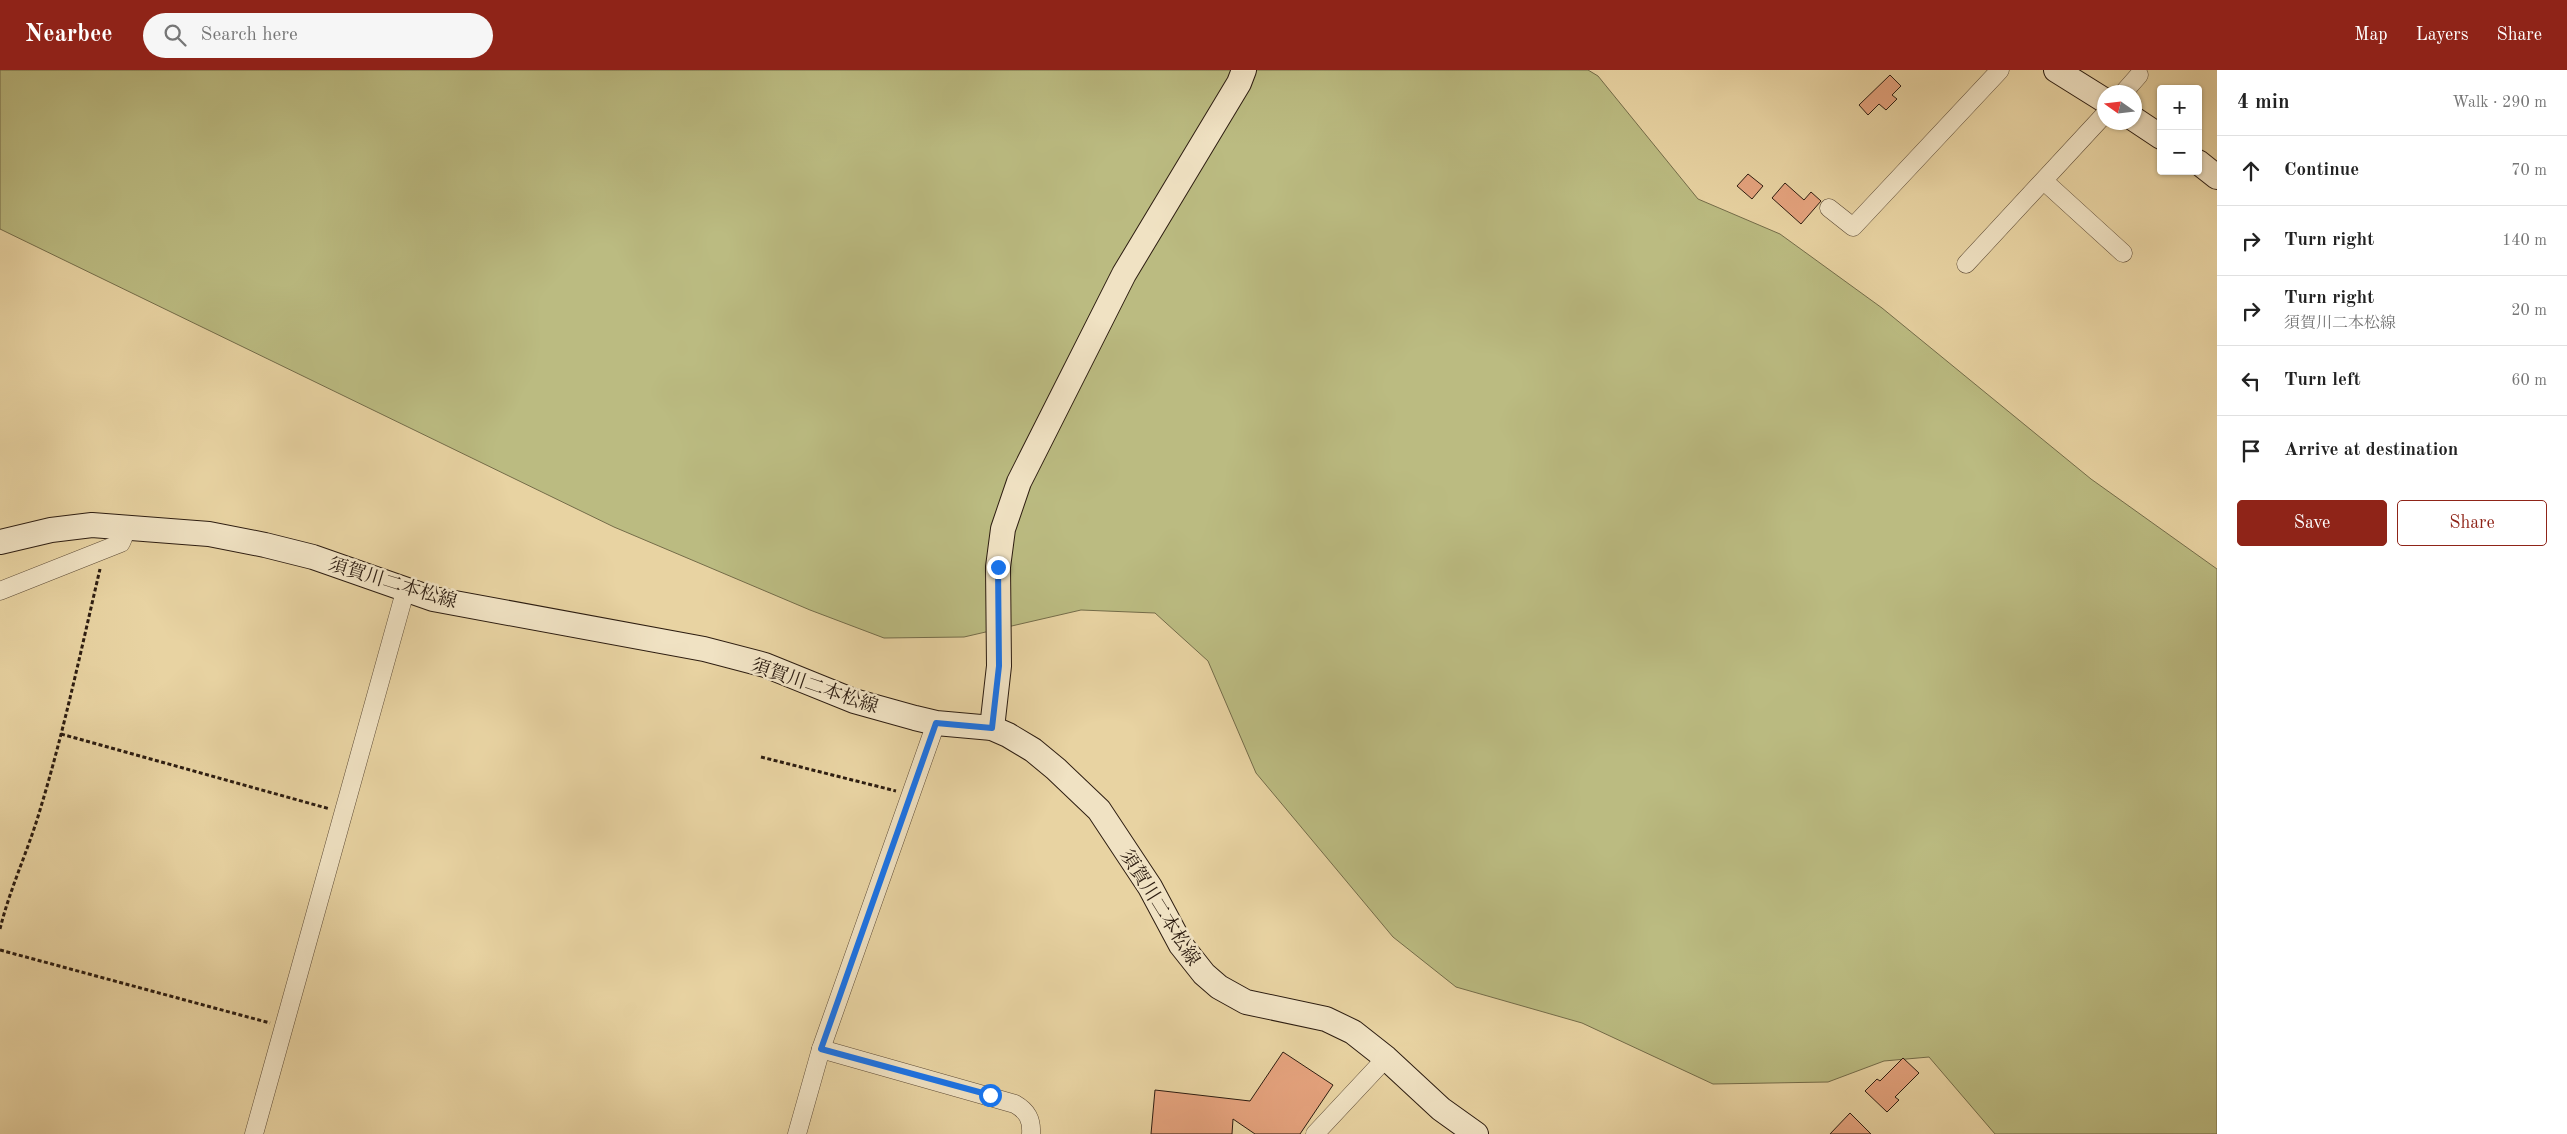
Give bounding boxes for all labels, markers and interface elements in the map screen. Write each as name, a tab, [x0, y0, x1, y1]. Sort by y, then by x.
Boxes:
search box	[143, 13, 493, 58]
icon: search	[161, 21, 189, 49]
text: Nearbee	[25, 23, 113, 47]
text: Search here	[201, 26, 298, 45]
text: Map	[2354, 26, 2388, 44]
text: Layers	[2416, 26, 2468, 44]
text: Share	[2496, 26, 2542, 44]
north arrow	[2097, 85, 2142, 130]
map controls	[2157, 85, 2202, 175]
button: +	[2157, 85, 2202, 130]
text: 4 min	[2237, 92, 2290, 113]
text: Walk · 290 m	[2452, 95, 2547, 111]
button: −	[2157, 130, 2202, 175]
icon: ahead	[2237, 157, 2265, 185]
text: Continue	[2284, 161, 2359, 180]
text: 70 m	[2511, 163, 2547, 179]
icon: right	[2237, 227, 2265, 255]
text: Turn right	[2284, 231, 2374, 250]
text: 140 m	[2502, 233, 2547, 249]
text: Turn right	[2284, 289, 2374, 308]
icon: right	[2237, 297, 2265, 325]
text: 20 m	[2511, 303, 2547, 319]
text: 須賀川二本松線	[2284, 316, 2396, 332]
icon: left	[2237, 367, 2265, 395]
text: Turn left	[2284, 371, 2361, 390]
text: 60 m	[2511, 373, 2547, 389]
icon: arrive	[2237, 437, 2265, 465]
text: Arrive at destination	[2284, 441, 2458, 460]
button: Save	[2237, 500, 2387, 546]
button: Share	[2397, 500, 2547, 546]
street label: 須賀川二本松線	[326, 553, 460, 613]
route end	[987, 556, 1010, 579]
street label: 須賀川二本松線	[748, 654, 881, 718]
street label: 須賀川二本松線	[1116, 845, 1205, 970]
route start	[979, 1084, 1002, 1107]

